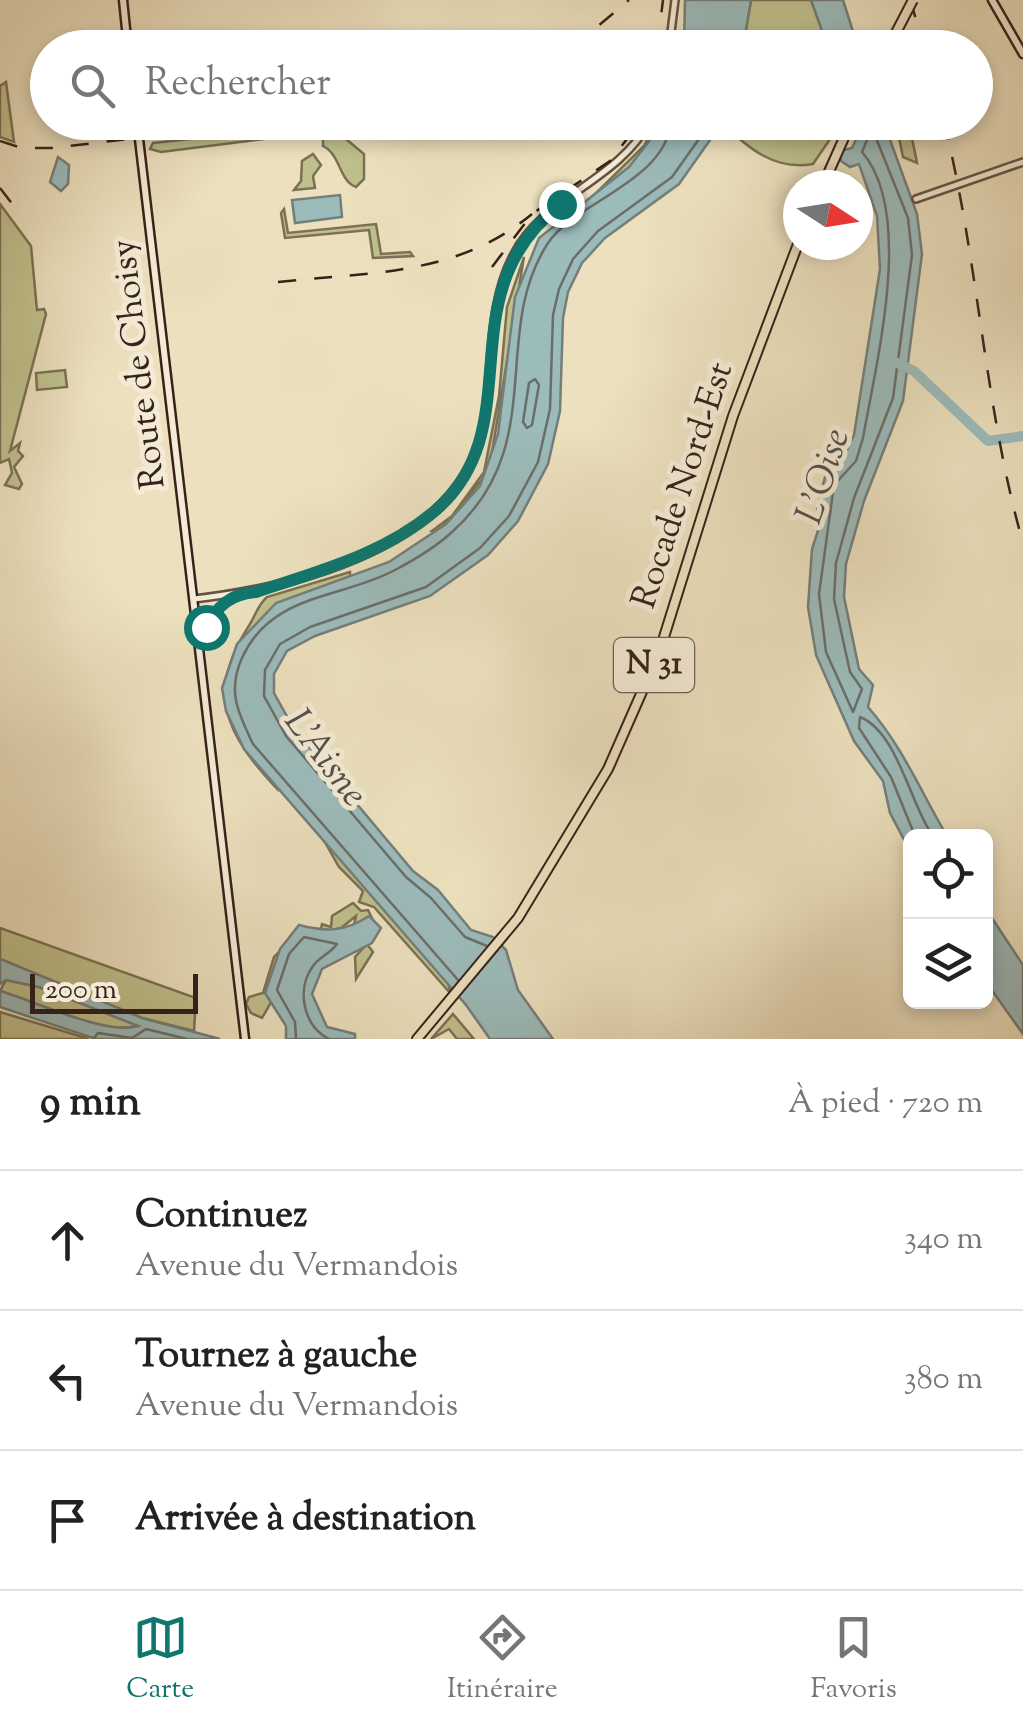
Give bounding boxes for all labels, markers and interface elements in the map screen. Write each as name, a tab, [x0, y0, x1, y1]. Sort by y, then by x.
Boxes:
search box	[30, 30, 993, 140]
icon: search	[65, 58, 120, 113]
text: Rechercher	[145, 58, 331, 112]
north arrow	[783, 170, 873, 260]
route end	[539, 182, 585, 228]
street label: Route de Choisy	[99, 236, 181, 492]
street label: Rocade Nord-Est	[620, 356, 748, 616]
water label: L'Oise	[784, 422, 866, 532]
route start	[184, 605, 230, 651]
road number: N 31	[614, 638, 694, 692]
water label: L'Aisne	[269, 699, 379, 819]
map controls	[903, 829, 993, 1009]
button: locate	[903, 829, 993, 919]
button: layers	[903, 919, 993, 1009]
scale bar	[30, 969, 198, 1014]
text: 200 m	[45, 971, 117, 1011]
text: 9 min	[40, 1074, 141, 1134]
text: À pied · 720 m	[788, 1081, 983, 1127]
text: Continuez	[135, 1190, 307, 1244]
icon: ahead	[40, 1213, 95, 1268]
text: 340 m	[904, 1217, 983, 1263]
text: Avenue du Vermandois	[135, 1244, 458, 1290]
text: Tournez à gauche	[135, 1330, 417, 1384]
icon: left	[40, 1353, 95, 1408]
text: 380 m	[904, 1357, 983, 1403]
text: Avenue du Vermandois	[135, 1384, 458, 1430]
icon: arrive	[40, 1493, 95, 1548]
text: Arrivée à destination	[135, 1493, 476, 1547]
tab: Carte	[126, 1610, 194, 1710]
tab: Itinéraire	[447, 1610, 558, 1710]
tab: Favoris	[810, 1610, 897, 1710]

